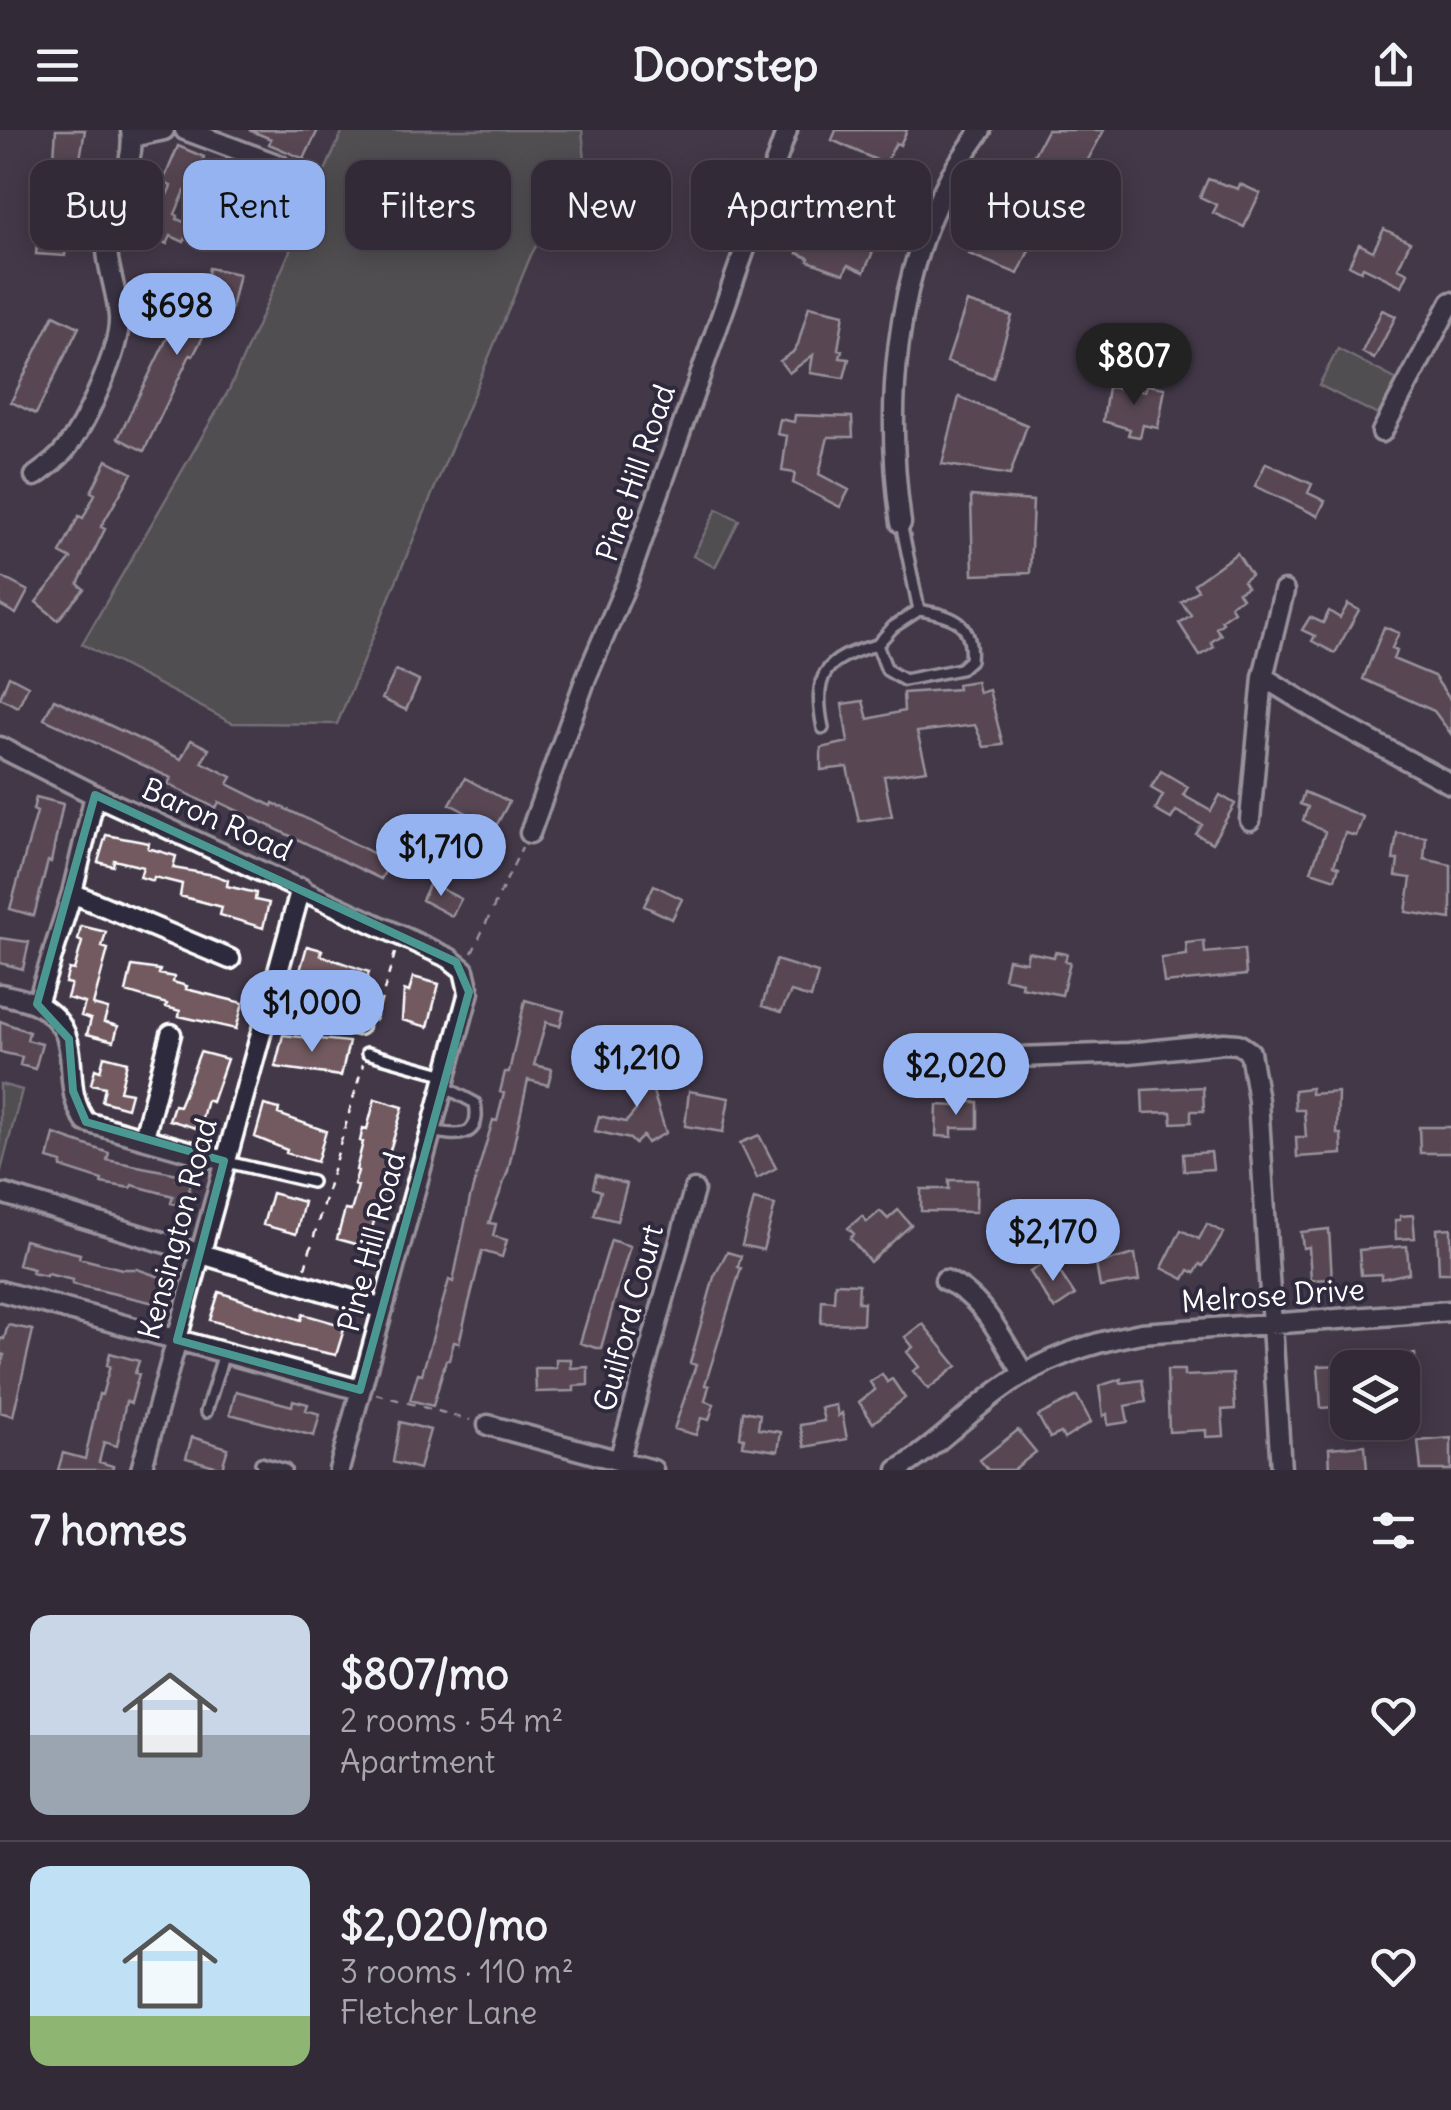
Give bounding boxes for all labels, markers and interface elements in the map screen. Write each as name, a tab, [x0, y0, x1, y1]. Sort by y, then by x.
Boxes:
text: Doorstep	[633, 37, 818, 93]
icon: menu	[30, 38, 85, 93]
icon: share	[1366, 38, 1421, 93]
chip: Buy	[30, 160, 163, 250]
chip: Rent	[183, 160, 325, 250]
chip: Filters	[345, 160, 511, 250]
chip: New	[531, 160, 671, 250]
chip: Apartment	[691, 160, 931, 250]
chip: House	[951, 160, 1121, 250]
pin: $698	[118, 273, 236, 358]
text: $698	[140, 285, 214, 326]
pin: $807	[1075, 323, 1193, 408]
text: $807	[1098, 335, 1170, 376]
street label: Pine Hill Road	[587, 379, 683, 566]
street label: Baron Road	[136, 769, 298, 869]
pin: $1,710	[360, 814, 522, 899]
text: $1,710	[398, 826, 484, 867]
pin: $1,000	[231, 970, 393, 1055]
text: $1,000	[262, 982, 362, 1023]
pin: $1,210	[556, 1025, 718, 1110]
pin: $2,020	[875, 1033, 1037, 1118]
text: $1,210	[593, 1037, 681, 1078]
text: $2,020	[905, 1045, 1007, 1086]
street label: Kensington Road	[129, 1114, 225, 1344]
street label: Pine Hill Road	[329, 1148, 413, 1336]
pin: $2,170	[972, 1199, 1134, 1284]
text: $2,170	[1008, 1211, 1098, 1252]
street label: Guilford Court	[585, 1220, 671, 1415]
street label: Melrose Drive	[1180, 1270, 1366, 1320]
map controls	[1330, 1350, 1420, 1440]
button: layers	[1330, 1350, 1420, 1440]
icon: filters	[1366, 1503, 1421, 1558]
text: 7 homes	[30, 1504, 187, 1556]
text: $807/mo	[340, 1648, 509, 1700]
icon: home	[110, 1655, 230, 1775]
icon: heart	[1366, 1688, 1421, 1743]
text: 2 rooms · 54 m²	[340, 1700, 563, 1741]
text: Apartment	[340, 1741, 495, 1782]
text: $2,020/mo	[340, 1899, 548, 1951]
icon: home	[110, 1906, 230, 2026]
icon: heart	[1366, 1939, 1421, 1994]
text: 3 rooms · 110 m²	[340, 1951, 574, 1992]
text: Fletcher Lane	[340, 1992, 537, 2033]

